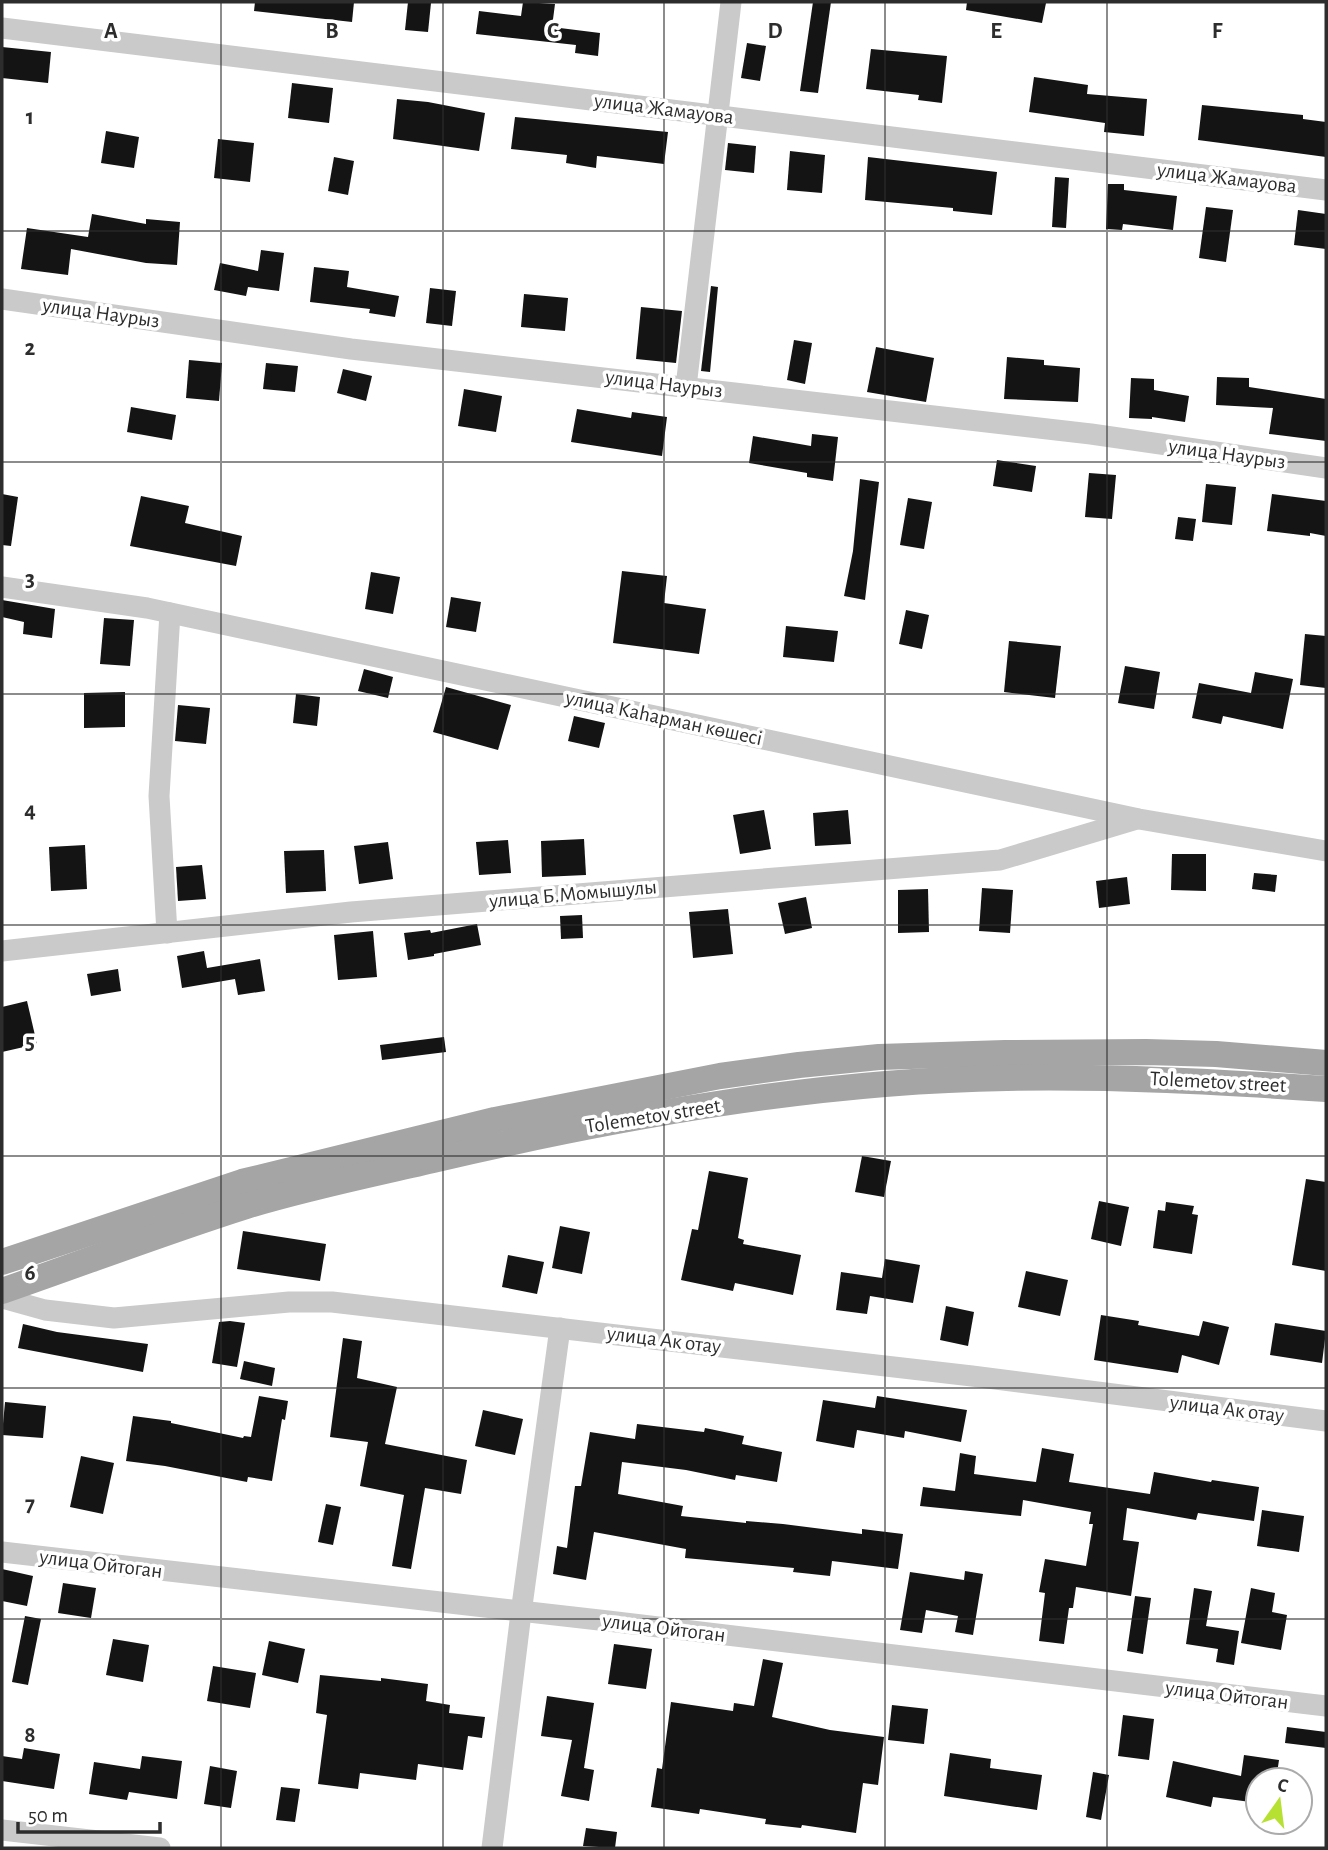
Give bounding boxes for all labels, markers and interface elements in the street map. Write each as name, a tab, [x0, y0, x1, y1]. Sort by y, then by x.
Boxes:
text: A	[104, 20, 118, 43]
text: B	[325, 20, 339, 43]
text: C	[547, 20, 559, 43]
text: D	[767, 20, 783, 43]
text: E	[990, 20, 1002, 43]
text: F	[1212, 20, 1223, 43]
street label: улица Жамауова	[592, 90, 735, 128]
text: 1	[26, 106, 34, 129]
street label: улица Жамауова	[1155, 159, 1298, 197]
street label: улица Наурыз	[40, 294, 161, 332]
text: 2	[25, 337, 36, 360]
street label: улица Наурыз	[603, 366, 724, 402]
street label: улица Наурыз	[1166, 435, 1287, 473]
text: 3	[25, 568, 35, 591]
street label: улица Каһарман көшесі	[563, 687, 764, 749]
text: 4	[24, 799, 36, 822]
street label: улица Б.Момышулы	[487, 876, 658, 912]
text: 5	[25, 1031, 35, 1054]
street label: Tolemetov street	[1149, 1068, 1287, 1096]
street label: Tolemetov street	[584, 1095, 722, 1137]
text: 6	[24, 1262, 36, 1285]
street label: улица Ак отау	[605, 1322, 722, 1357]
street label: улица Ак отау	[1168, 1391, 1285, 1426]
text: 7	[25, 1493, 35, 1516]
street label: улица Ойтоган	[37, 1546, 164, 1582]
street label: улица Ойтоган	[600, 1610, 727, 1646]
street label: улица Ойтоган	[1163, 1677, 1290, 1713]
text: 8	[24, 1724, 36, 1747]
north arrow	[1244, 1766, 1314, 1836]
text: С	[1275, 1775, 1290, 1796]
scale bar	[18, 1790, 159, 1834]
text: 50 m	[28, 1805, 68, 1826]

